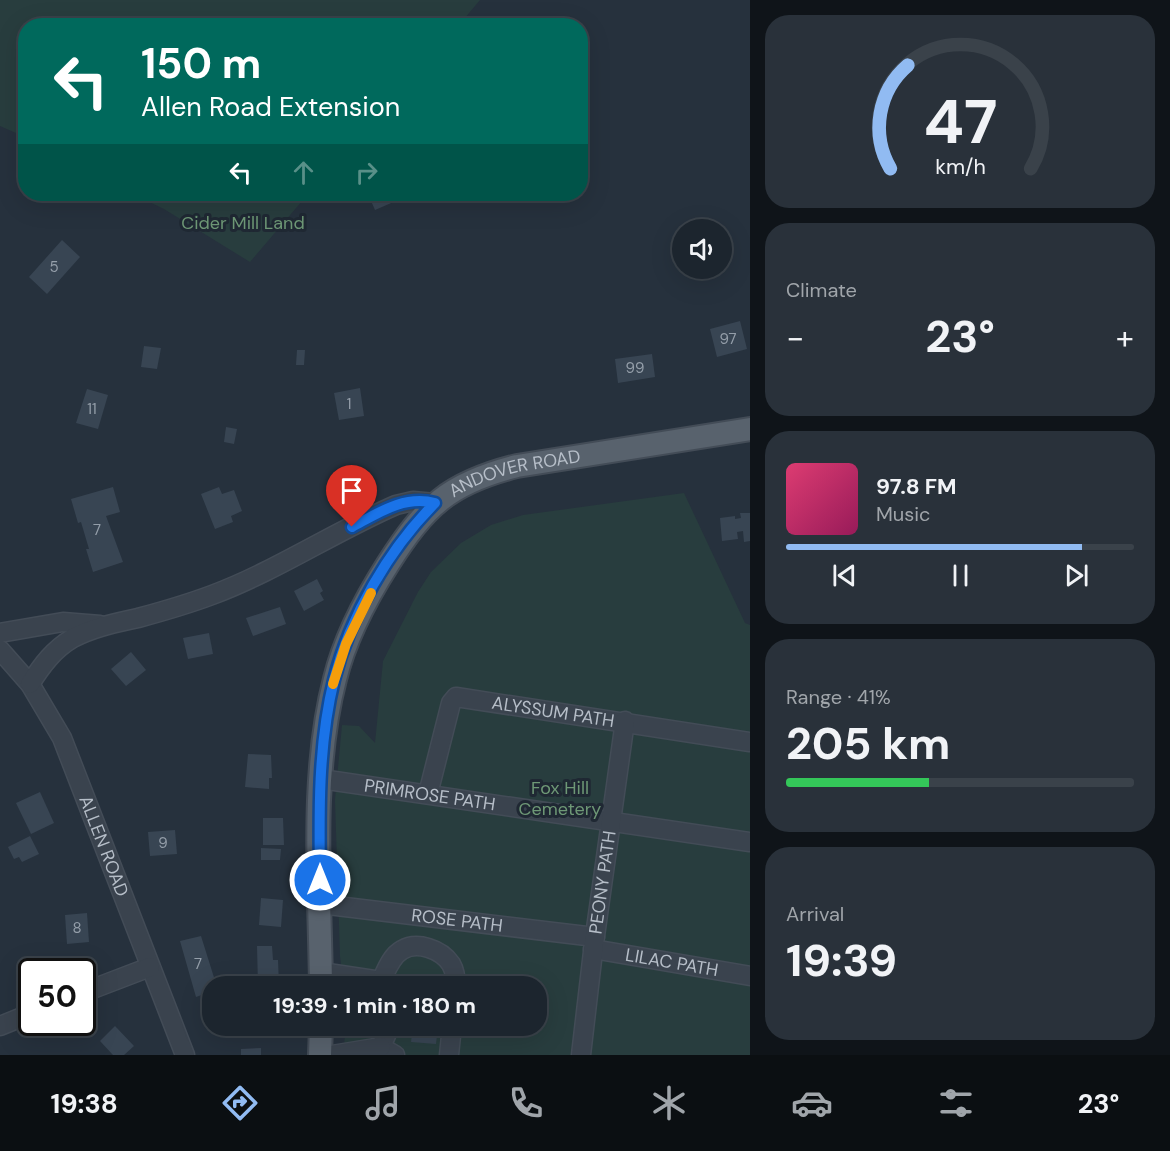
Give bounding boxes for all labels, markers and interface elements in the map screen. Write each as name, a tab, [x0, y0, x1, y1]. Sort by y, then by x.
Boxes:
text: 150 m	[141, 36, 261, 91]
icon: left	[42, 42, 120, 120]
text: 47	[923, 81, 997, 162]
text: Allen Road Extension	[141, 89, 400, 124]
text: km/h	[935, 153, 985, 181]
icon: left	[224, 156, 257, 189]
icon: ahead	[287, 156, 320, 189]
icon: right	[350, 156, 383, 189]
park label: Cider Mill Land	[181, 211, 305, 235]
map controls	[672, 219, 732, 279]
button: sound	[672, 219, 732, 279]
house number: 5	[49, 257, 59, 277]
text: Climate	[786, 277, 857, 303]
text: 23°	[925, 307, 995, 366]
text: −	[786, 316, 804, 359]
text: +	[1116, 316, 1134, 359]
house number: 97	[719, 329, 737, 349]
house number: 99	[626, 358, 644, 378]
house number: 1	[347, 394, 351, 414]
house number: 11	[87, 399, 97, 419]
street label: ANDOVER ROAD	[444, 444, 582, 503]
pin	[326, 465, 377, 527]
text: 97.8 FM	[876, 472, 957, 501]
icon: arrive	[335, 474, 368, 507]
text: Music	[876, 501, 931, 527]
house number: 7	[93, 520, 101, 540]
icon: previous	[828, 559, 861, 592]
icon: pause	[944, 559, 977, 592]
icon: next	[1060, 559, 1093, 592]
text: Range · 41%	[786, 684, 891, 710]
street label: ALYSSUM PATH	[490, 691, 616, 733]
text: 205 km	[786, 714, 950, 773]
street label: PRIMROSE PATH	[363, 773, 497, 816]
park label: Fox Hill Cemetery	[519, 776, 601, 821]
street label: ALLEN ROAD	[73, 792, 134, 900]
street label: PEONY PATH	[583, 829, 622, 936]
house number: 9	[158, 833, 168, 853]
position arrow	[288, 848, 352, 912]
text: Arrival	[786, 901, 844, 927]
street label: ROSE PATH	[410, 903, 504, 938]
house number: 8	[72, 918, 82, 938]
text: 19:39	[786, 931, 897, 990]
street label: LILAC PATH	[624, 943, 720, 982]
house number: 7	[194, 954, 202, 974]
speed limit sign: 50	[18, 958, 96, 1036]
text: 19:39 · 1 min · 180 m	[273, 991, 476, 1020]
icon: directions	[219, 1082, 261, 1124]
icon: music	[362, 1082, 404, 1124]
icon: phone	[505, 1082, 547, 1124]
icon: climate	[648, 1082, 690, 1124]
icon: car	[791, 1082, 833, 1124]
icon: filters	[935, 1082, 977, 1124]
text: 19:38	[51, 1086, 118, 1121]
text: 23°	[1078, 1086, 1119, 1121]

